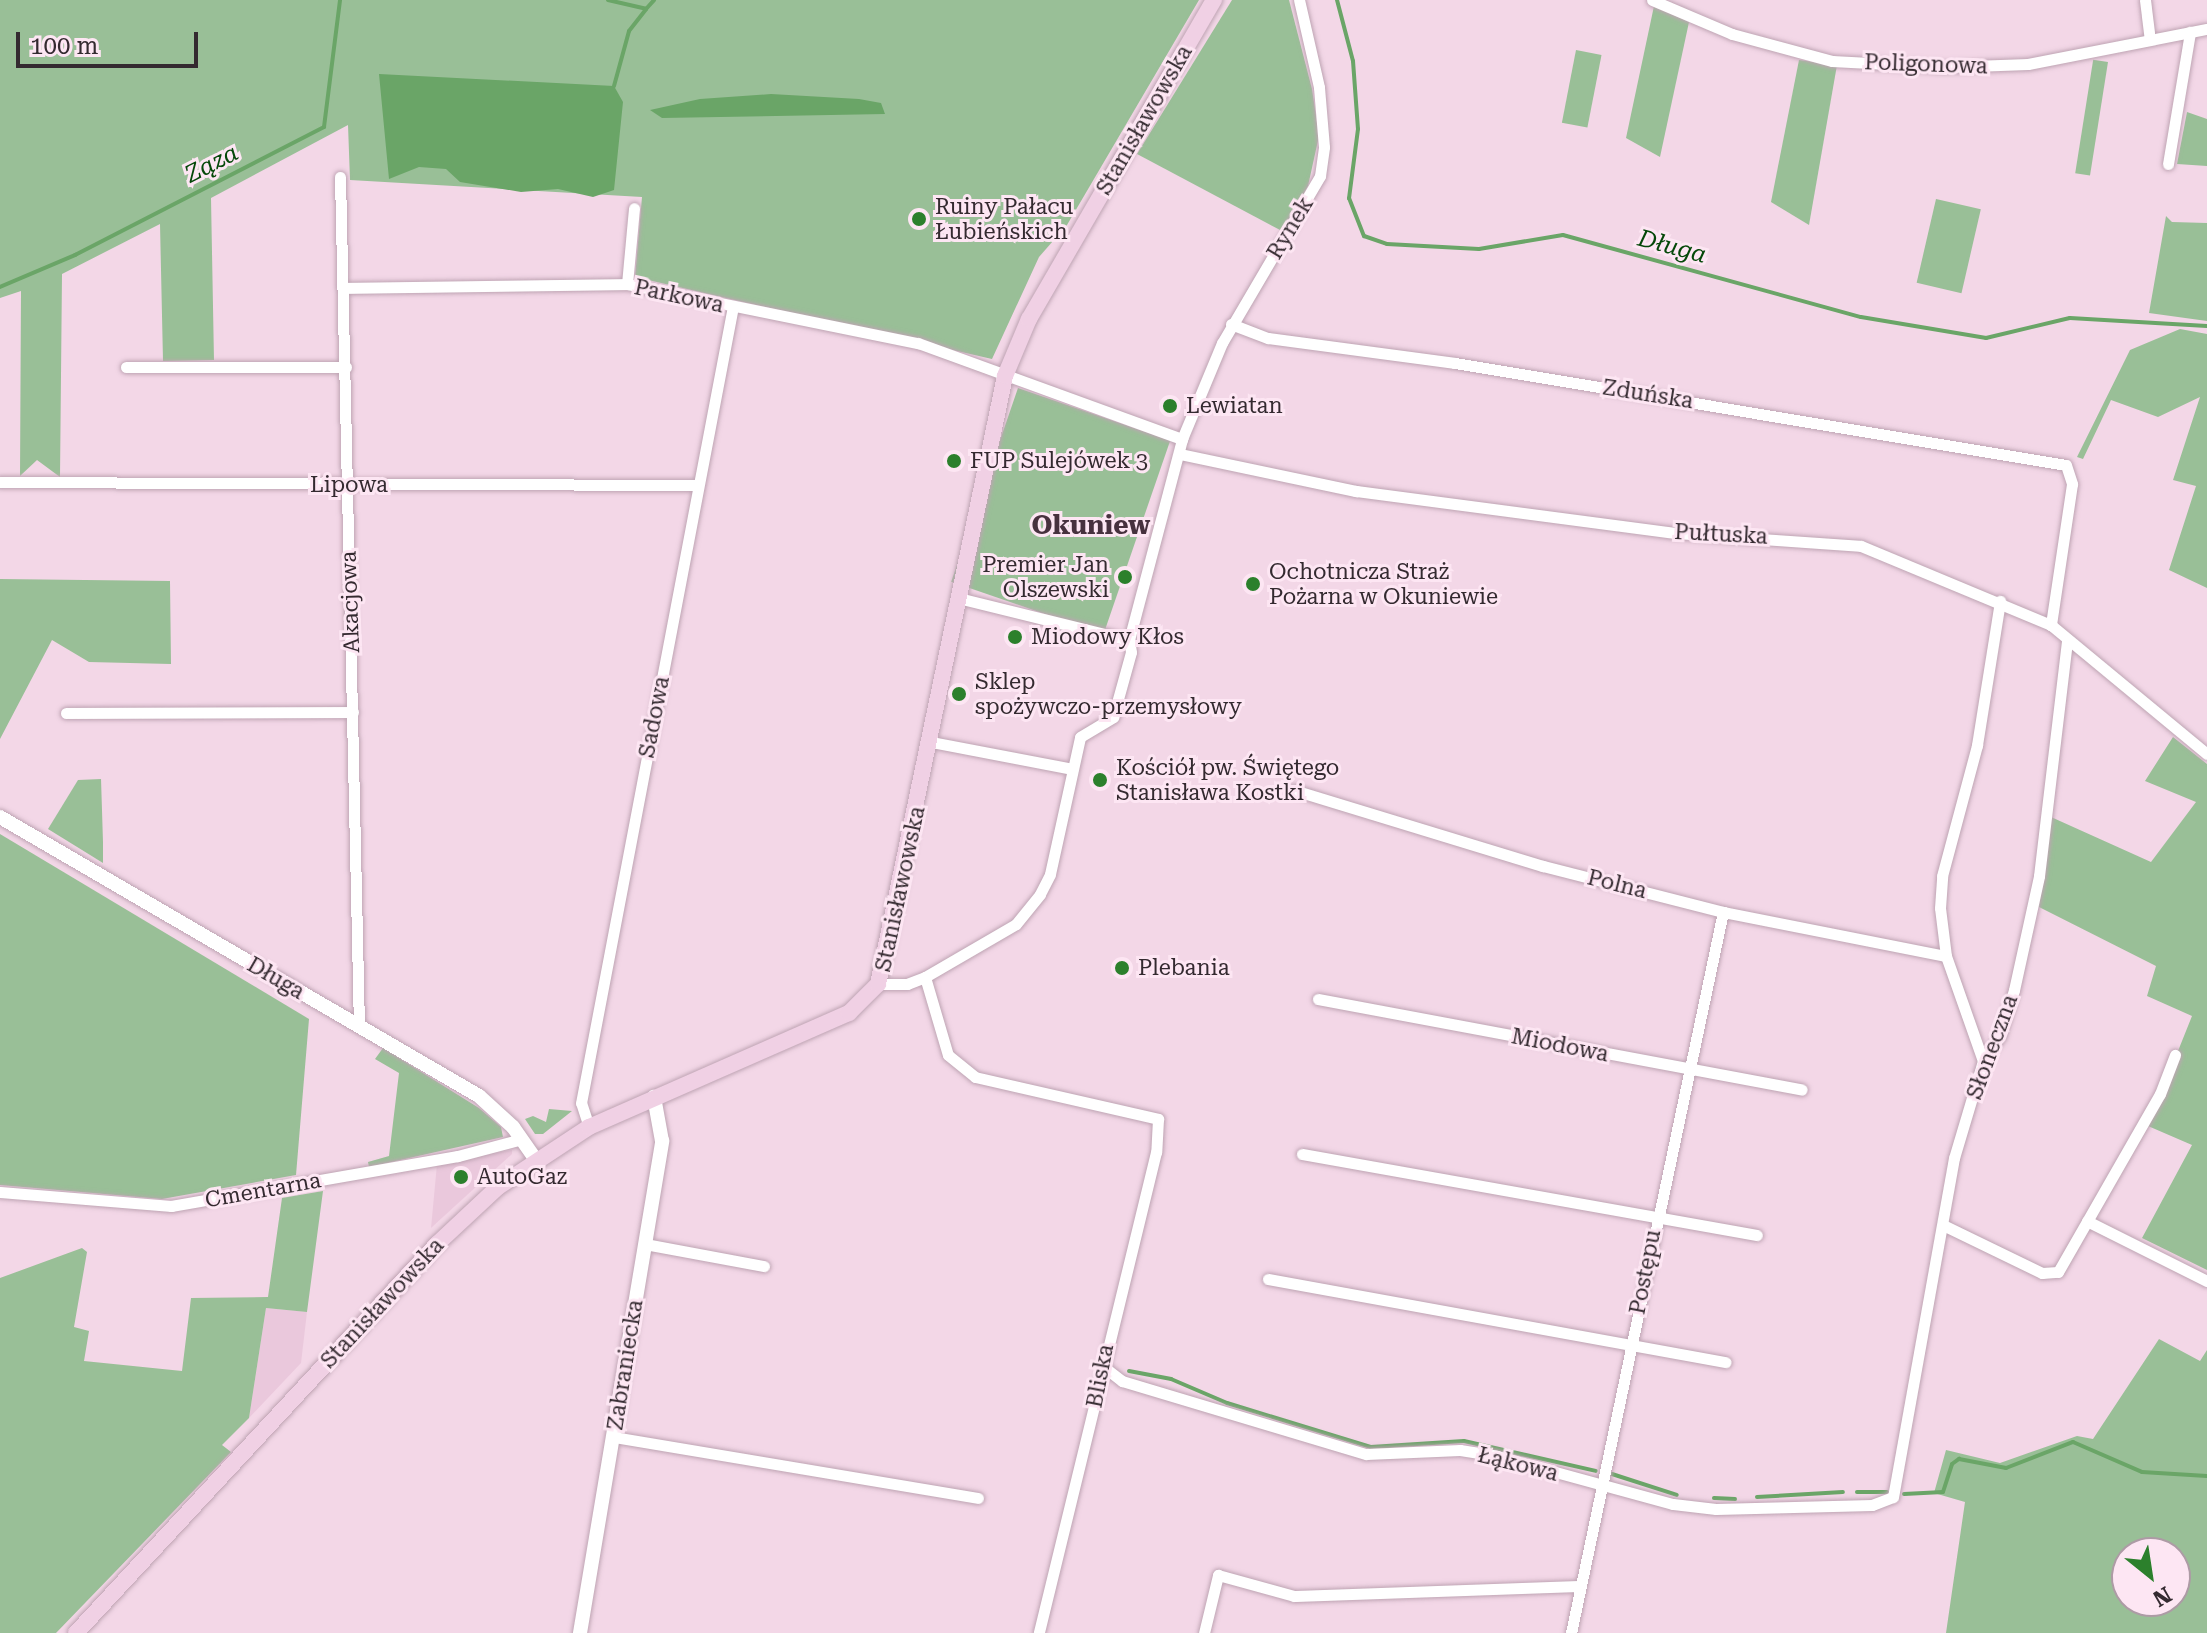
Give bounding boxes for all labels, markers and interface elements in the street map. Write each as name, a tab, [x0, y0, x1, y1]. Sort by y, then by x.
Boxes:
scale bar	[20, 16, 202, 66]
text: 100 m	[30, 32, 98, 60]
street label: Stanisławowska	[1090, 41, 1198, 199]
street label: Poligonowa	[1864, 49, 1988, 79]
water label: Ząza	[181, 139, 243, 189]
street label: Rynek	[1261, 192, 1319, 264]
place label: Ruiny Pałacu Łubieńskich	[935, 193, 1073, 244]
marker: Ruiny Pałacu Łubieńskich	[910, 210, 928, 228]
water label: Długa	[1635, 224, 1709, 270]
street label: Parkowa	[632, 274, 726, 318]
street label: Zduńska	[1601, 374, 1695, 414]
place label: Lewiatan	[1186, 393, 1283, 419]
marker: Lewiatan	[1161, 397, 1179, 415]
place label: FUP Sulejówek 3	[970, 448, 1148, 474]
marker: FUP Sulejówek 3	[945, 452, 963, 470]
street label: Lipowa	[310, 472, 388, 498]
district label: Okuniew	[1032, 510, 1150, 542]
street label: Pułtuska	[1674, 518, 1768, 550]
street label: Akacjowa	[335, 550, 365, 654]
place label: Premier Jan Olszewski	[982, 551, 1109, 602]
place label: Ochotnicza Straż Pożarna w Okuniewie	[1269, 558, 1498, 610]
marker: Premier Jan Olszewski	[1116, 568, 1134, 586]
marker: Ochotnicza Straż Pożarna w Okuniewie	[1244, 575, 1262, 593]
place label: Miodowy Kłos	[1031, 624, 1184, 650]
marker: Miodowy Kłos	[1006, 628, 1024, 646]
place label: Sklep spożywczo-przemysłowy	[975, 668, 1242, 720]
street label: Sadowa	[633, 674, 675, 760]
marker: Sklep spożywczo-przemysłowy	[950, 685, 968, 703]
place label: Kościół pw. Świętego Stanisława Kostki	[1116, 754, 1339, 806]
marker: Kościół pw. Świętego Stanisława Kostki	[1091, 771, 1109, 789]
street label: Stanisławowska	[870, 804, 930, 974]
street label: Polna	[1585, 864, 1649, 904]
street label: Długa	[243, 951, 309, 1005]
place label: Plebania	[1138, 955, 1230, 981]
marker: Plebania	[1113, 959, 1131, 977]
street label: Słoneczna	[1961, 991, 2023, 1103]
street label: Miodowa	[1509, 1023, 1611, 1067]
place label: AutoGaz	[477, 1164, 567, 1190]
street label: Cmentarna	[203, 1167, 323, 1213]
marker: AutoGaz	[452, 1168, 470, 1186]
street label: Postępu	[1624, 1227, 1666, 1317]
street label: Stanisławowska	[315, 1232, 449, 1374]
street label: Zabraniecka	[602, 1298, 648, 1432]
street label: Bliska	[1081, 1342, 1119, 1410]
street label: Łąkowa	[1475, 1441, 1561, 1487]
north arrow	[2111, 1537, 2191, 1617]
text: N	[2149, 1581, 2176, 1612]

